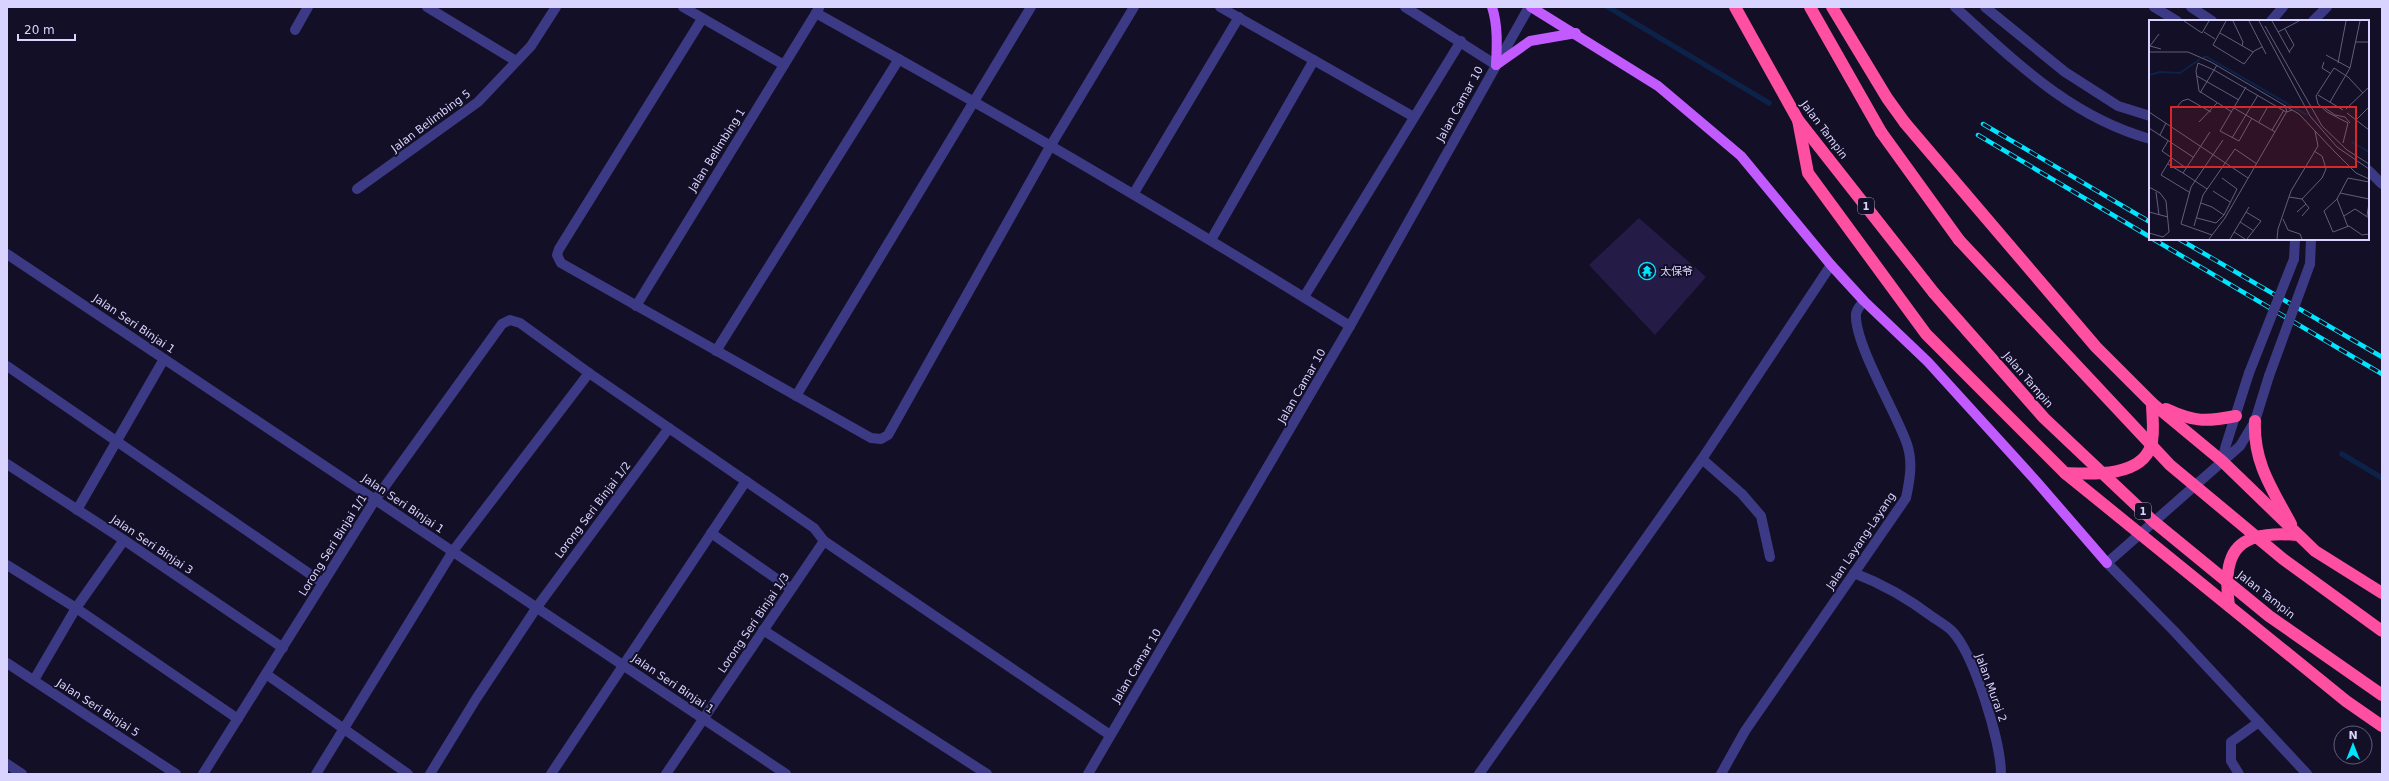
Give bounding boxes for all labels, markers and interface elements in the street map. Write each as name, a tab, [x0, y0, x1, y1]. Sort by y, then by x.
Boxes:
scale bar	[18, 16, 75, 42]
inset map	[2149, 20, 2369, 240]
text: 20 m	[24, 23, 55, 37]
street label: Jalan Camar 10	[1433, 64, 1486, 145]
street label: Jalan Belimbing 5	[388, 87, 473, 156]
street label: Jalan Tampin	[1797, 97, 1850, 162]
street label: Jalan Belimbing 1	[686, 106, 748, 195]
road number: 1	[1858, 198, 1874, 214]
temple icon: 太保爷	[1637, 261, 1657, 281]
place label: 太保爷	[1660, 265, 1693, 278]
street label: Jalan Seri Binjai 1	[90, 291, 177, 356]
street label: Jalan Camar 10	[1275, 346, 1329, 427]
street label: Jalan Tampin	[2000, 349, 2056, 411]
street label: Lorong Seri Binjai 1/2	[552, 459, 634, 561]
street label: Jalan Seri Binjai 1	[359, 471, 446, 536]
street label: Jalan Layang-Layang	[1823, 490, 1898, 593]
street label: Lorong Seri Binjai 1/1	[296, 492, 370, 598]
road number: 1	[2135, 503, 2151, 519]
street label: Jalan Seri Binjai 3	[108, 512, 195, 577]
street label: Jalan Tampin	[2234, 568, 2297, 622]
street label: Lorong Seri Binjai 1/3	[716, 571, 792, 675]
street label: Jalan Camar 10	[1109, 627, 1164, 706]
street label: Jalan Seri Binjai 1	[629, 651, 716, 716]
street label: Jalan Murai 2	[1972, 651, 2009, 724]
street label: Jalan Seri Binjai 5	[53, 676, 142, 740]
north arrow	[2333, 725, 2373, 765]
text: N	[2348, 729, 2358, 742]

